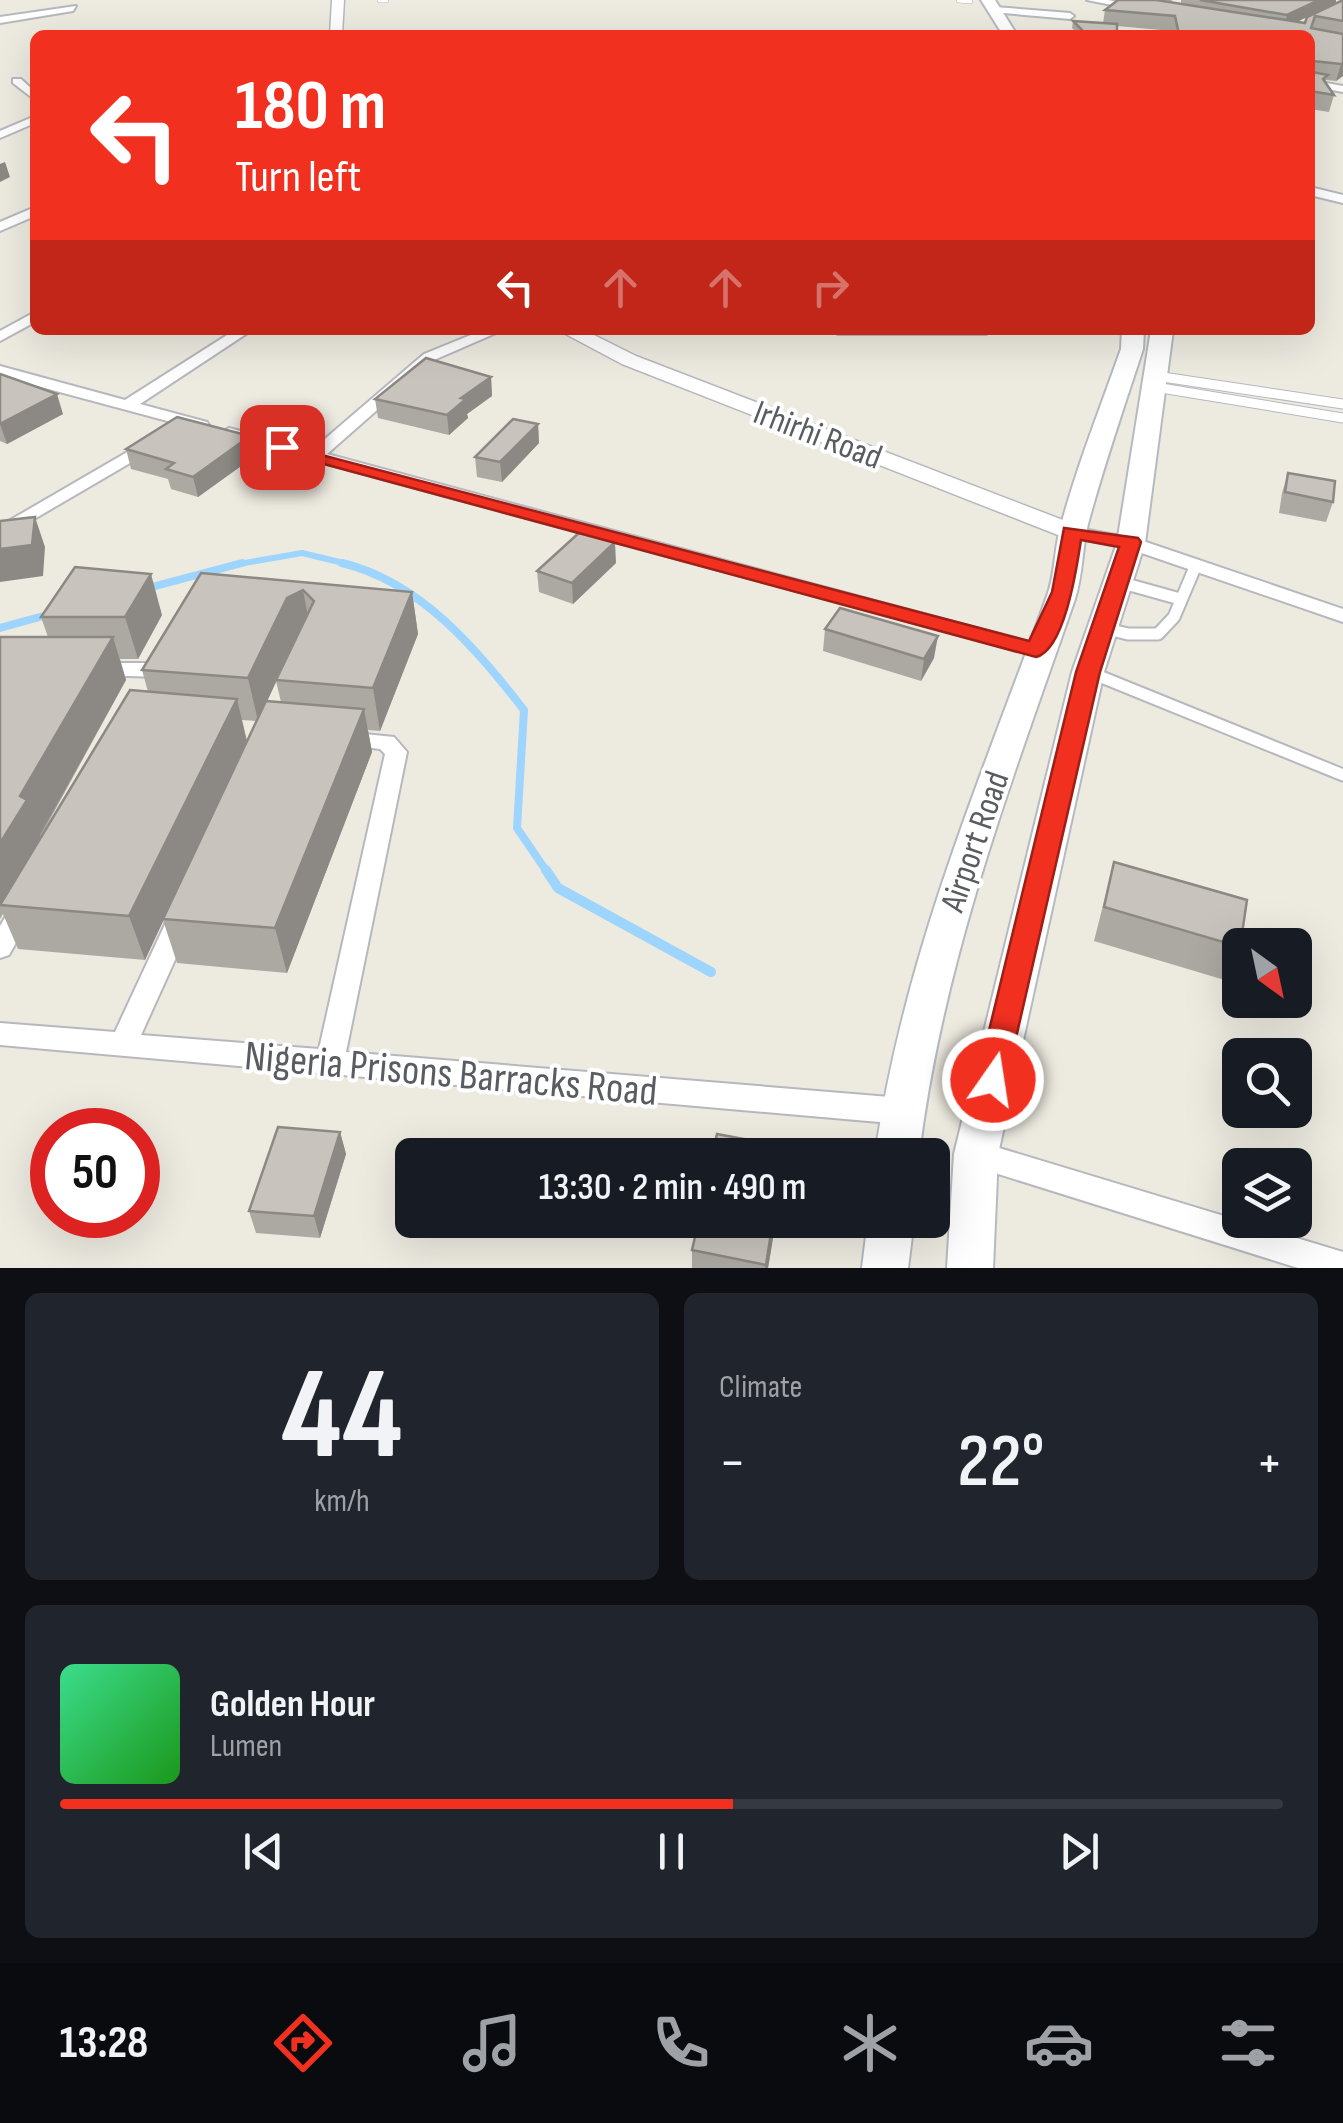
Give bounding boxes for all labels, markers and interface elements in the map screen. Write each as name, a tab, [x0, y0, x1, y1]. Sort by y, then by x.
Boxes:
text: 180 m	[235, 65, 386, 149]
icon: left	[70, 70, 200, 200]
text: Turn left	[235, 150, 361, 205]
icon: left	[488, 260, 543, 315]
icon: ahead	[593, 260, 648, 315]
icon: ahead	[698, 260, 753, 315]
icon: right	[803, 260, 858, 315]
street label: Irhirhi Road	[747, 391, 888, 479]
pin	[240, 405, 325, 490]
icon: arrive	[255, 420, 310, 475]
street label: Airport Road	[931, 766, 1019, 918]
north arrow	[1222, 928, 1312, 1018]
map controls	[1222, 928, 1312, 1238]
position arrow	[941, 1028, 1045, 1132]
street label: Nigeria Prisons Barracks Road	[242, 1031, 659, 1118]
button: search	[1222, 1038, 1312, 1128]
speed limit sign: 50	[30, 1108, 160, 1238]
button: layers	[1222, 1148, 1312, 1238]
text: 13:30 · 2 min · 490 m	[539, 1165, 806, 1210]
text: 44	[281, 1339, 403, 1495]
text: Climate	[719, 1368, 802, 1407]
text: 22°	[957, 1417, 1045, 1508]
text: −	[719, 1430, 746, 1497]
text: +	[1256, 1430, 1283, 1497]
text: km/h	[314, 1482, 370, 1521]
text: Golden Hour	[210, 1682, 375, 1727]
text: Lumen	[210, 1727, 282, 1766]
icon: previous	[236, 1824, 291, 1879]
icon: pause	[644, 1824, 699, 1879]
icon: next	[1052, 1824, 1107, 1879]
icon: directions	[268, 2008, 338, 2078]
icon: music	[457, 2008, 527, 2078]
icon: phone	[646, 2008, 716, 2078]
icon: climate	[835, 2008, 905, 2078]
icon: car	[1024, 2008, 1094, 2078]
icon: filters	[1213, 2008, 1283, 2078]
text: 13:28	[60, 2016, 148, 2071]

